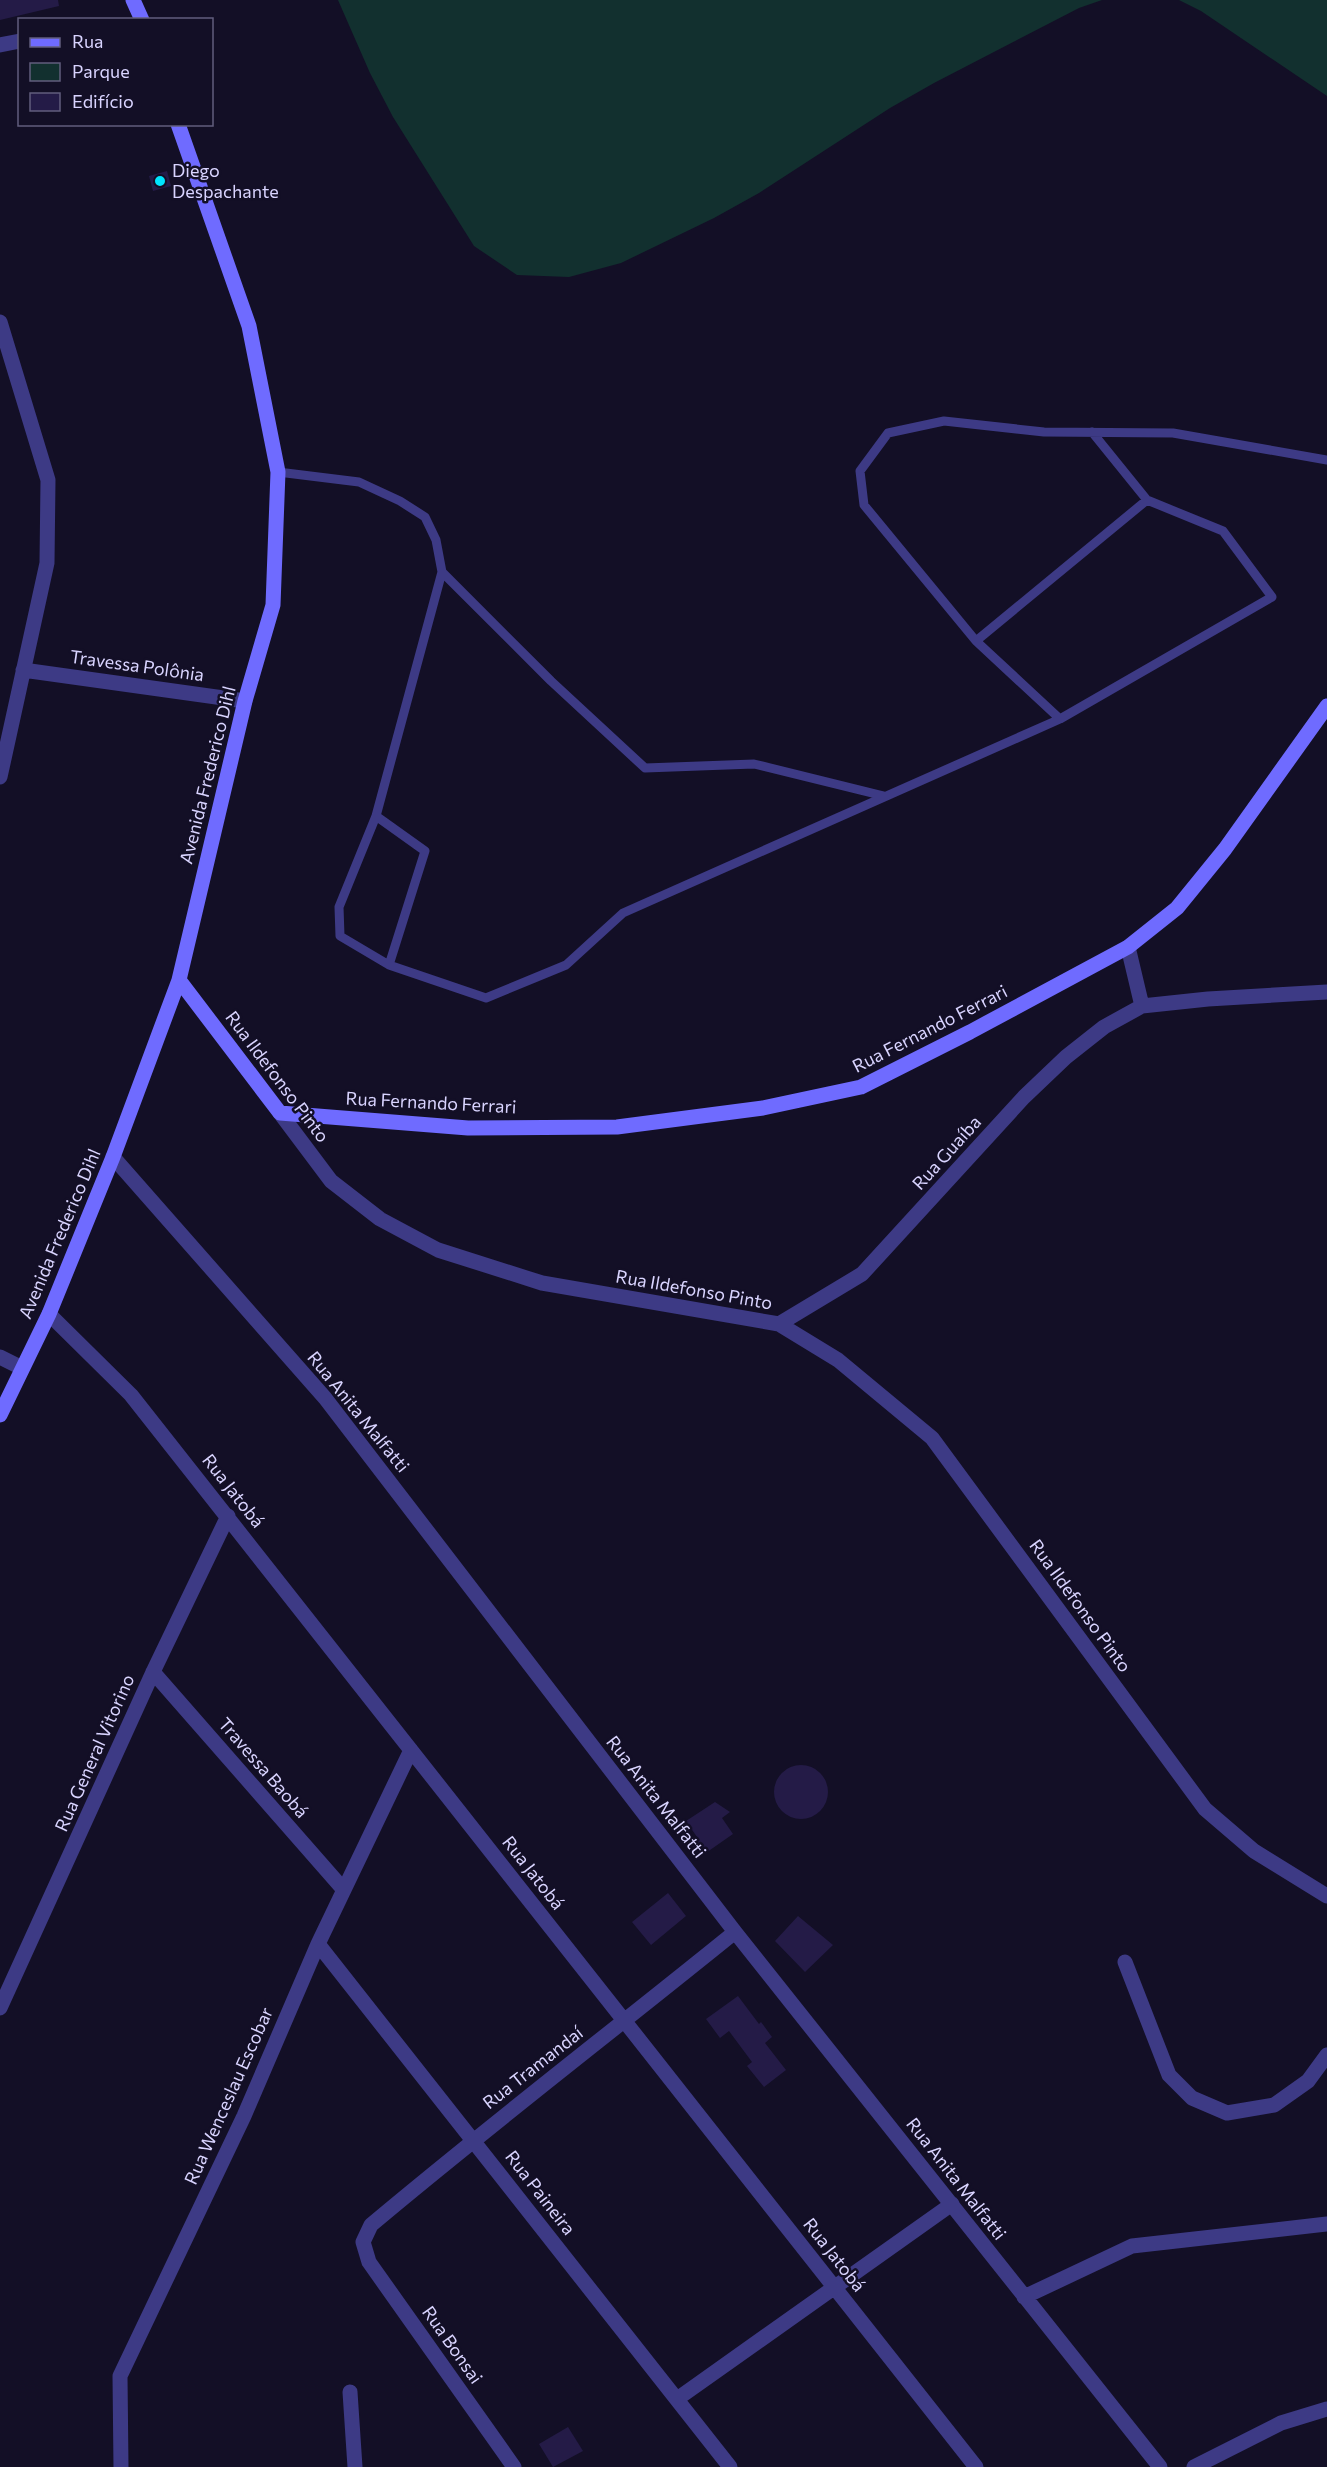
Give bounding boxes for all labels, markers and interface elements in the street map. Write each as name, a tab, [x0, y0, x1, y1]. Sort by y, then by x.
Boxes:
legend	[18, 18, 213, 126]
text: Rua	[72, 30, 103, 52]
text: Parque	[72, 60, 130, 82]
text: Edifício	[72, 90, 134, 112]
place label: Diego Despachante	[172, 159, 279, 202]
marker: Diego Despachante	[153, 174, 167, 188]
street label: Travessa Polônia	[69, 645, 206, 685]
street label: Avenida Frederico Dihl	[174, 684, 240, 866]
street label: Rua Fernando Ferrari	[848, 979, 1011, 1077]
street label: Rua Ildefonso Pinto	[221, 1006, 334, 1146]
street label: Rua Fernando Ferrari	[345, 1087, 517, 1117]
street label: Rua Guaíba	[907, 1111, 985, 1194]
street label: Avenida Frederico Dihl	[13, 1145, 105, 1322]
street label: Rua Ildefonso Pinto	[614, 1264, 774, 1314]
street label: Rua Anita Malfatti	[303, 1346, 414, 1476]
street label: Rua Jatobá	[198, 1449, 269, 1532]
street label: Rua Ildefonso Pinto	[1025, 1535, 1136, 1676]
street label: Rua General Vitorino	[50, 1671, 139, 1835]
street label: Travessa Baobá	[214, 1713, 313, 1822]
street label: Rua Anita Malfatti	[602, 1731, 711, 1862]
street label: Rua Jatobá	[498, 1831, 569, 1914]
street label: Rua Wenceslau Escobar	[179, 2004, 277, 2188]
street label: Rua Tramandaí	[478, 2020, 588, 2113]
street label: Rua Anita Malfatti	[902, 2113, 1011, 2244]
street label: Rua Paineira	[501, 2146, 581, 2239]
street label: Rua Jatobá	[799, 2213, 870, 2296]
street label: Rua Bonsai	[418, 2301, 488, 2388]

